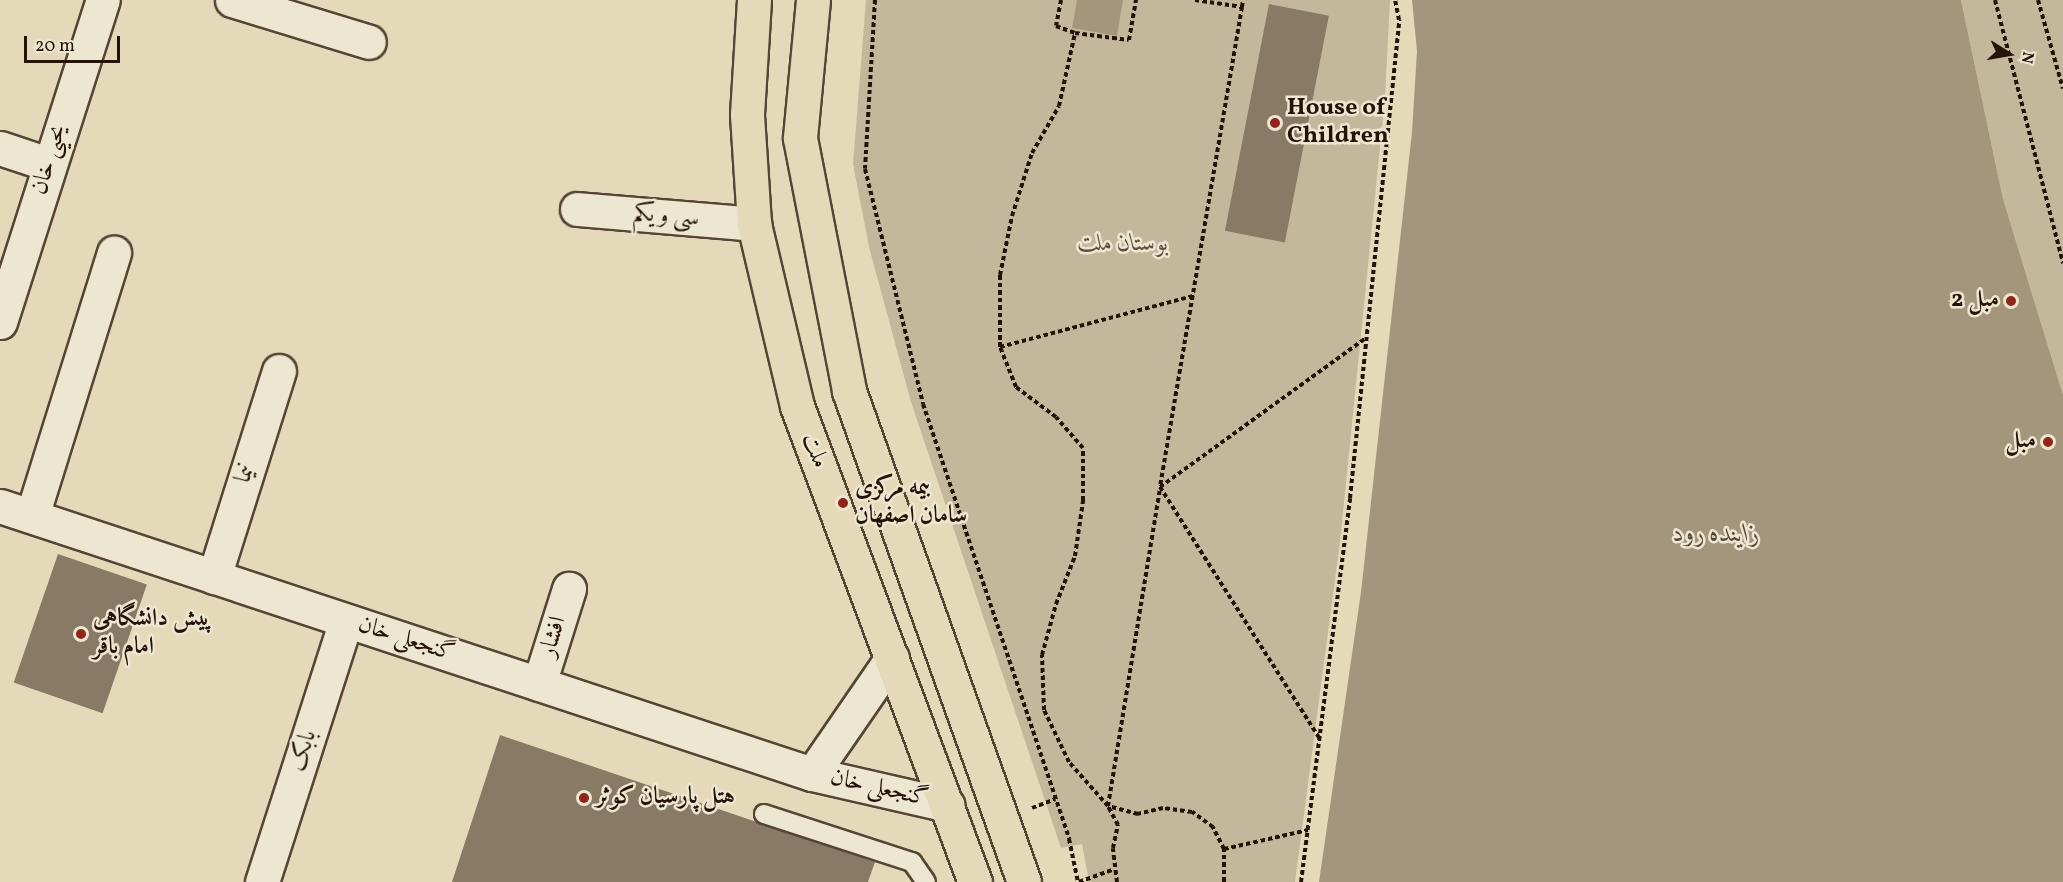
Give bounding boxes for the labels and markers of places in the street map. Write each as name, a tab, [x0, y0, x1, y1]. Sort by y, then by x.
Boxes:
place label: House of Children	[1287, 95, 1389, 151]
marker: House of Children	[1268, 116, 1282, 130]
place label: مبل 2	[1951, 287, 1999, 315]
marker: مبل 2	[2004, 294, 2018, 308]
place label: مبل	[2005, 428, 2036, 456]
marker: مبل	[2041, 435, 2055, 449]
place label: بیمه مرکزی سامان اصفهان	[855, 475, 967, 531]
marker: بیمه مرکزی سامان اصفهان	[836, 496, 850, 510]
place label: پیش دانشگاهی امام باقر	[93, 606, 212, 662]
marker: پیش دانشگاهی امام باقر	[74, 627, 88, 641]
place label: هتل پارسیان کوثر	[596, 784, 735, 812]
marker: هتل پارسیان کوثر	[577, 791, 591, 805]

